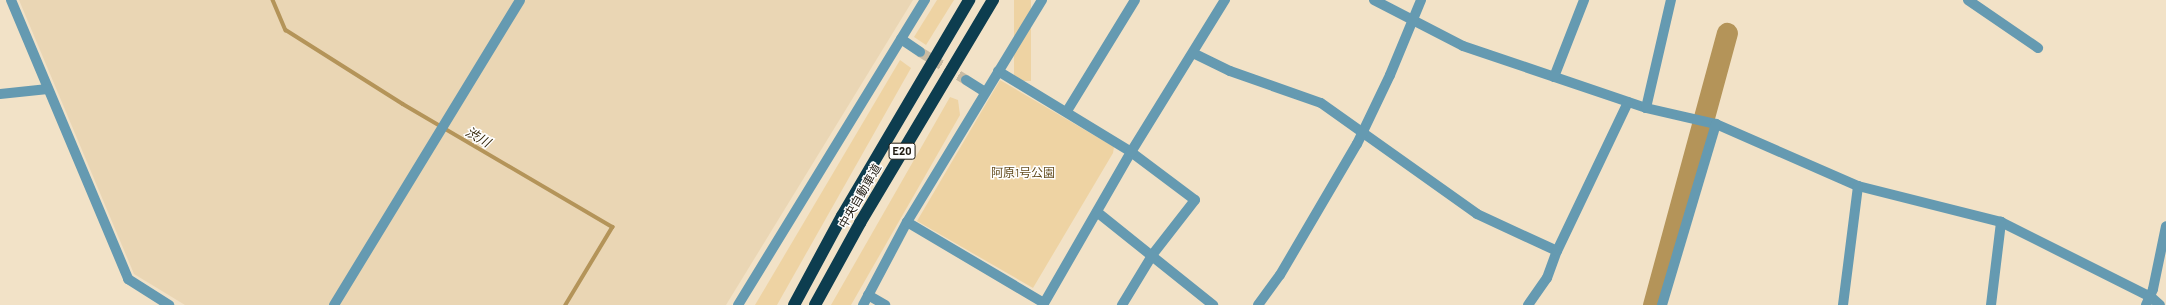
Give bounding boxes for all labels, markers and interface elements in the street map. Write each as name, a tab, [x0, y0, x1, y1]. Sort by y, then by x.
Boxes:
water label: 渋川	[463, 124, 493, 150]
road number: E20	[888, 142, 916, 160]
street label: 中央自動車道	[836, 161, 884, 231]
park label: 阿原1号公園	[991, 166, 1055, 180]

